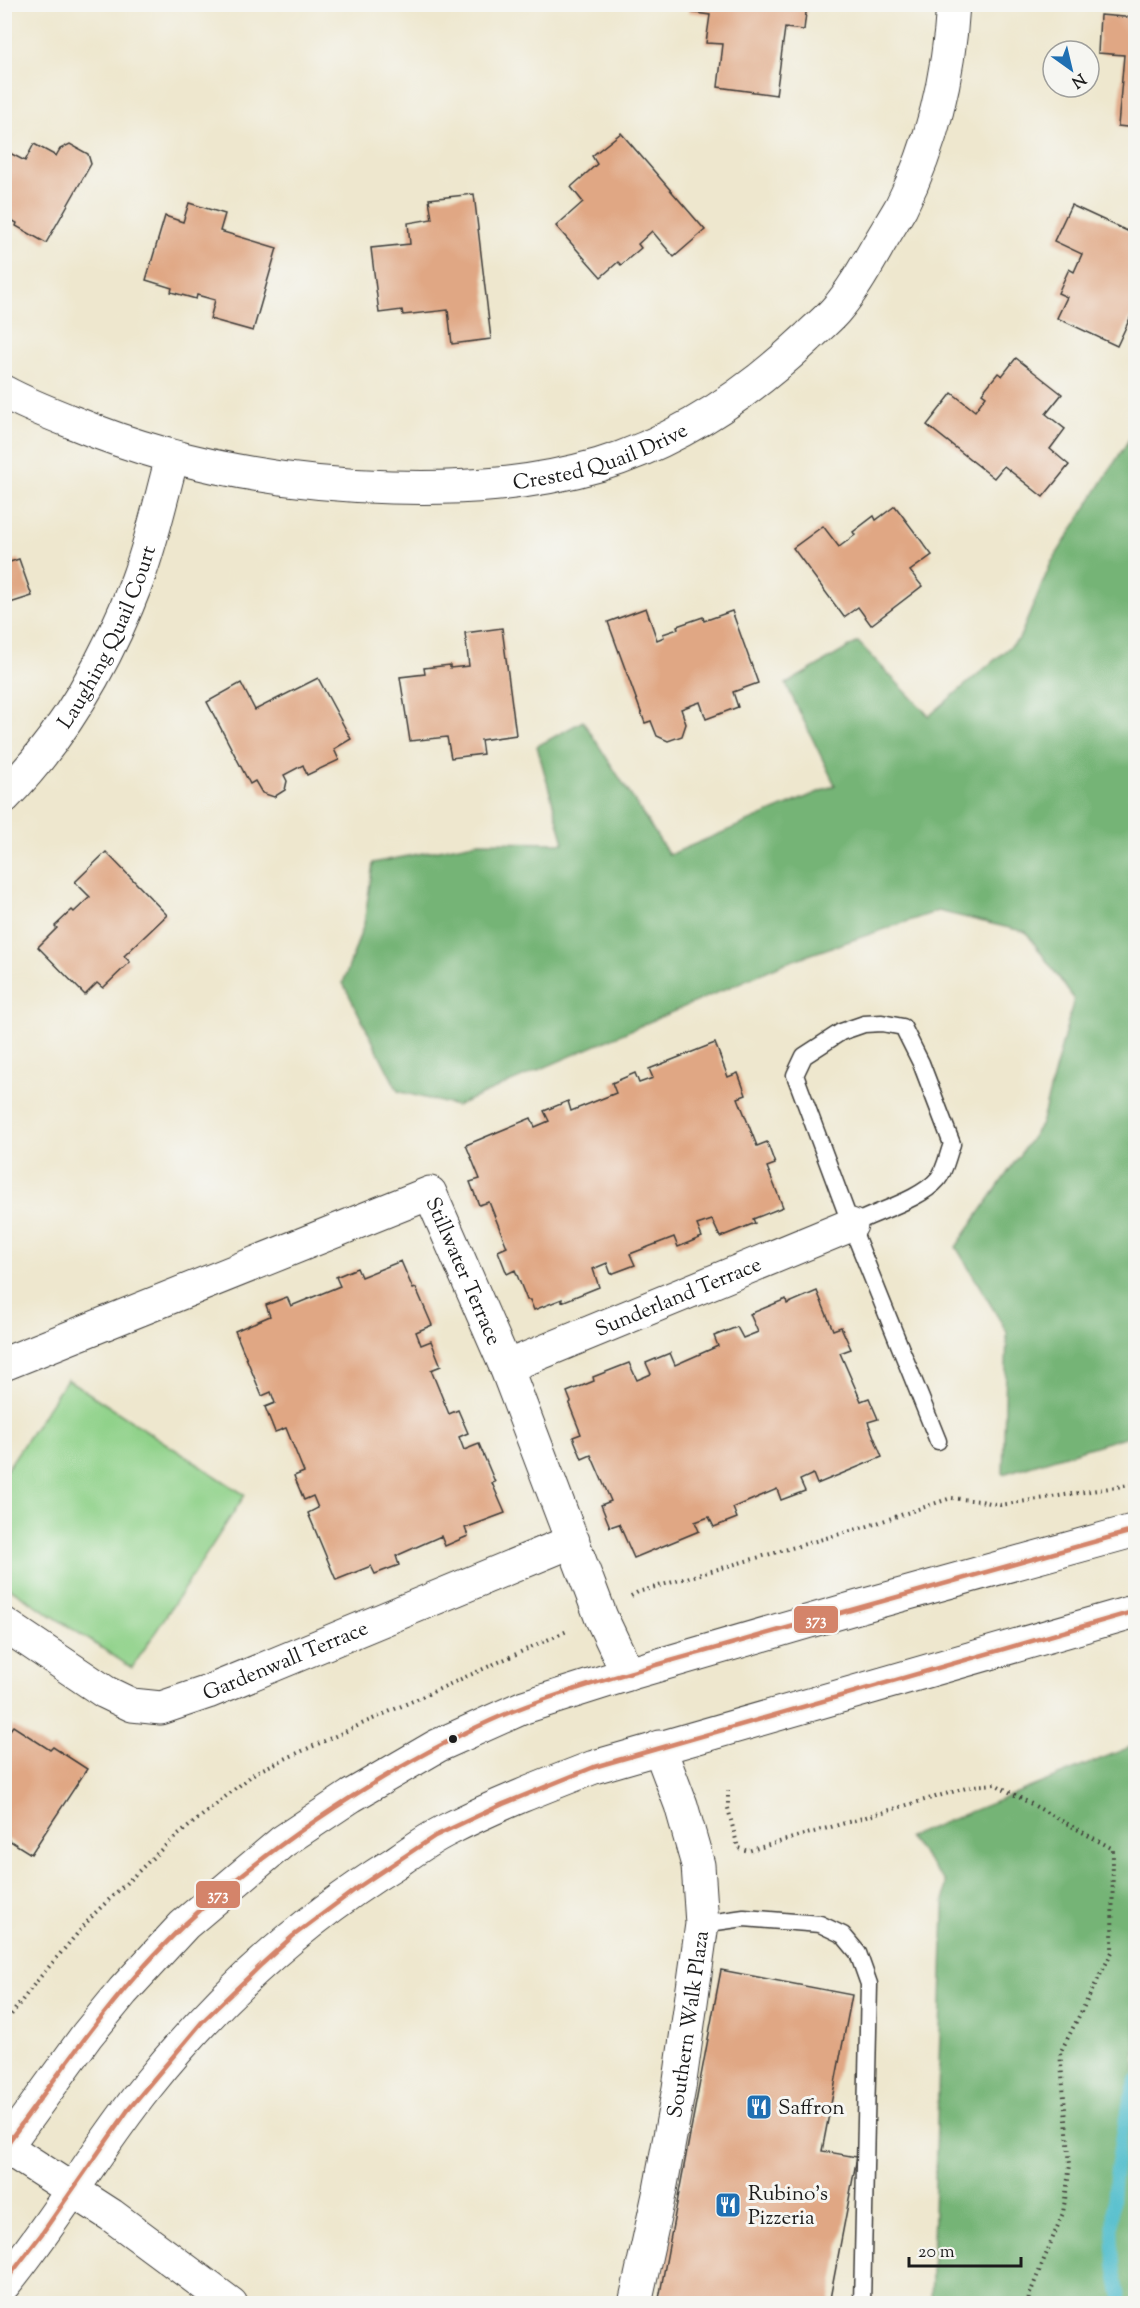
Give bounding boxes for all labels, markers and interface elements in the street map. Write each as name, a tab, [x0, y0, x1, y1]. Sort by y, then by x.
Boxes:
north arrow	[1041, 39, 1101, 99]
text: N	[1066, 66, 1090, 93]
street label: Crested Quail Drive	[511, 417, 694, 499]
street label: Laughing Quail Court	[51, 542, 165, 736]
street label: Stillwater Terrace	[417, 1193, 508, 1350]
street label: Sunderland Terrace	[591, 1250, 766, 1346]
line badge: 373	[793, 1605, 839, 1634]
text: 373	[806, 1610, 827, 1633]
street label: Gardenwall Terrace	[199, 1614, 373, 1710]
unlabelled marker	[447, 1733, 459, 1745]
line badge: 373	[195, 1880, 241, 1909]
text: 373	[208, 1885, 229, 1908]
street label: Southern Walk Plaza	[661, 1928, 718, 2121]
restaurant icon: Saffron	[744, 2092, 774, 2122]
place label: Saffron	[778, 2094, 845, 2124]
place label: Rubino's Pizzeria	[748, 2180, 828, 2234]
restaurant icon: Rubino's Pizzeria	[713, 2190, 743, 2220]
scale bar	[909, 2230, 1022, 2268]
text: 20 m	[918, 2240, 955, 2266]

